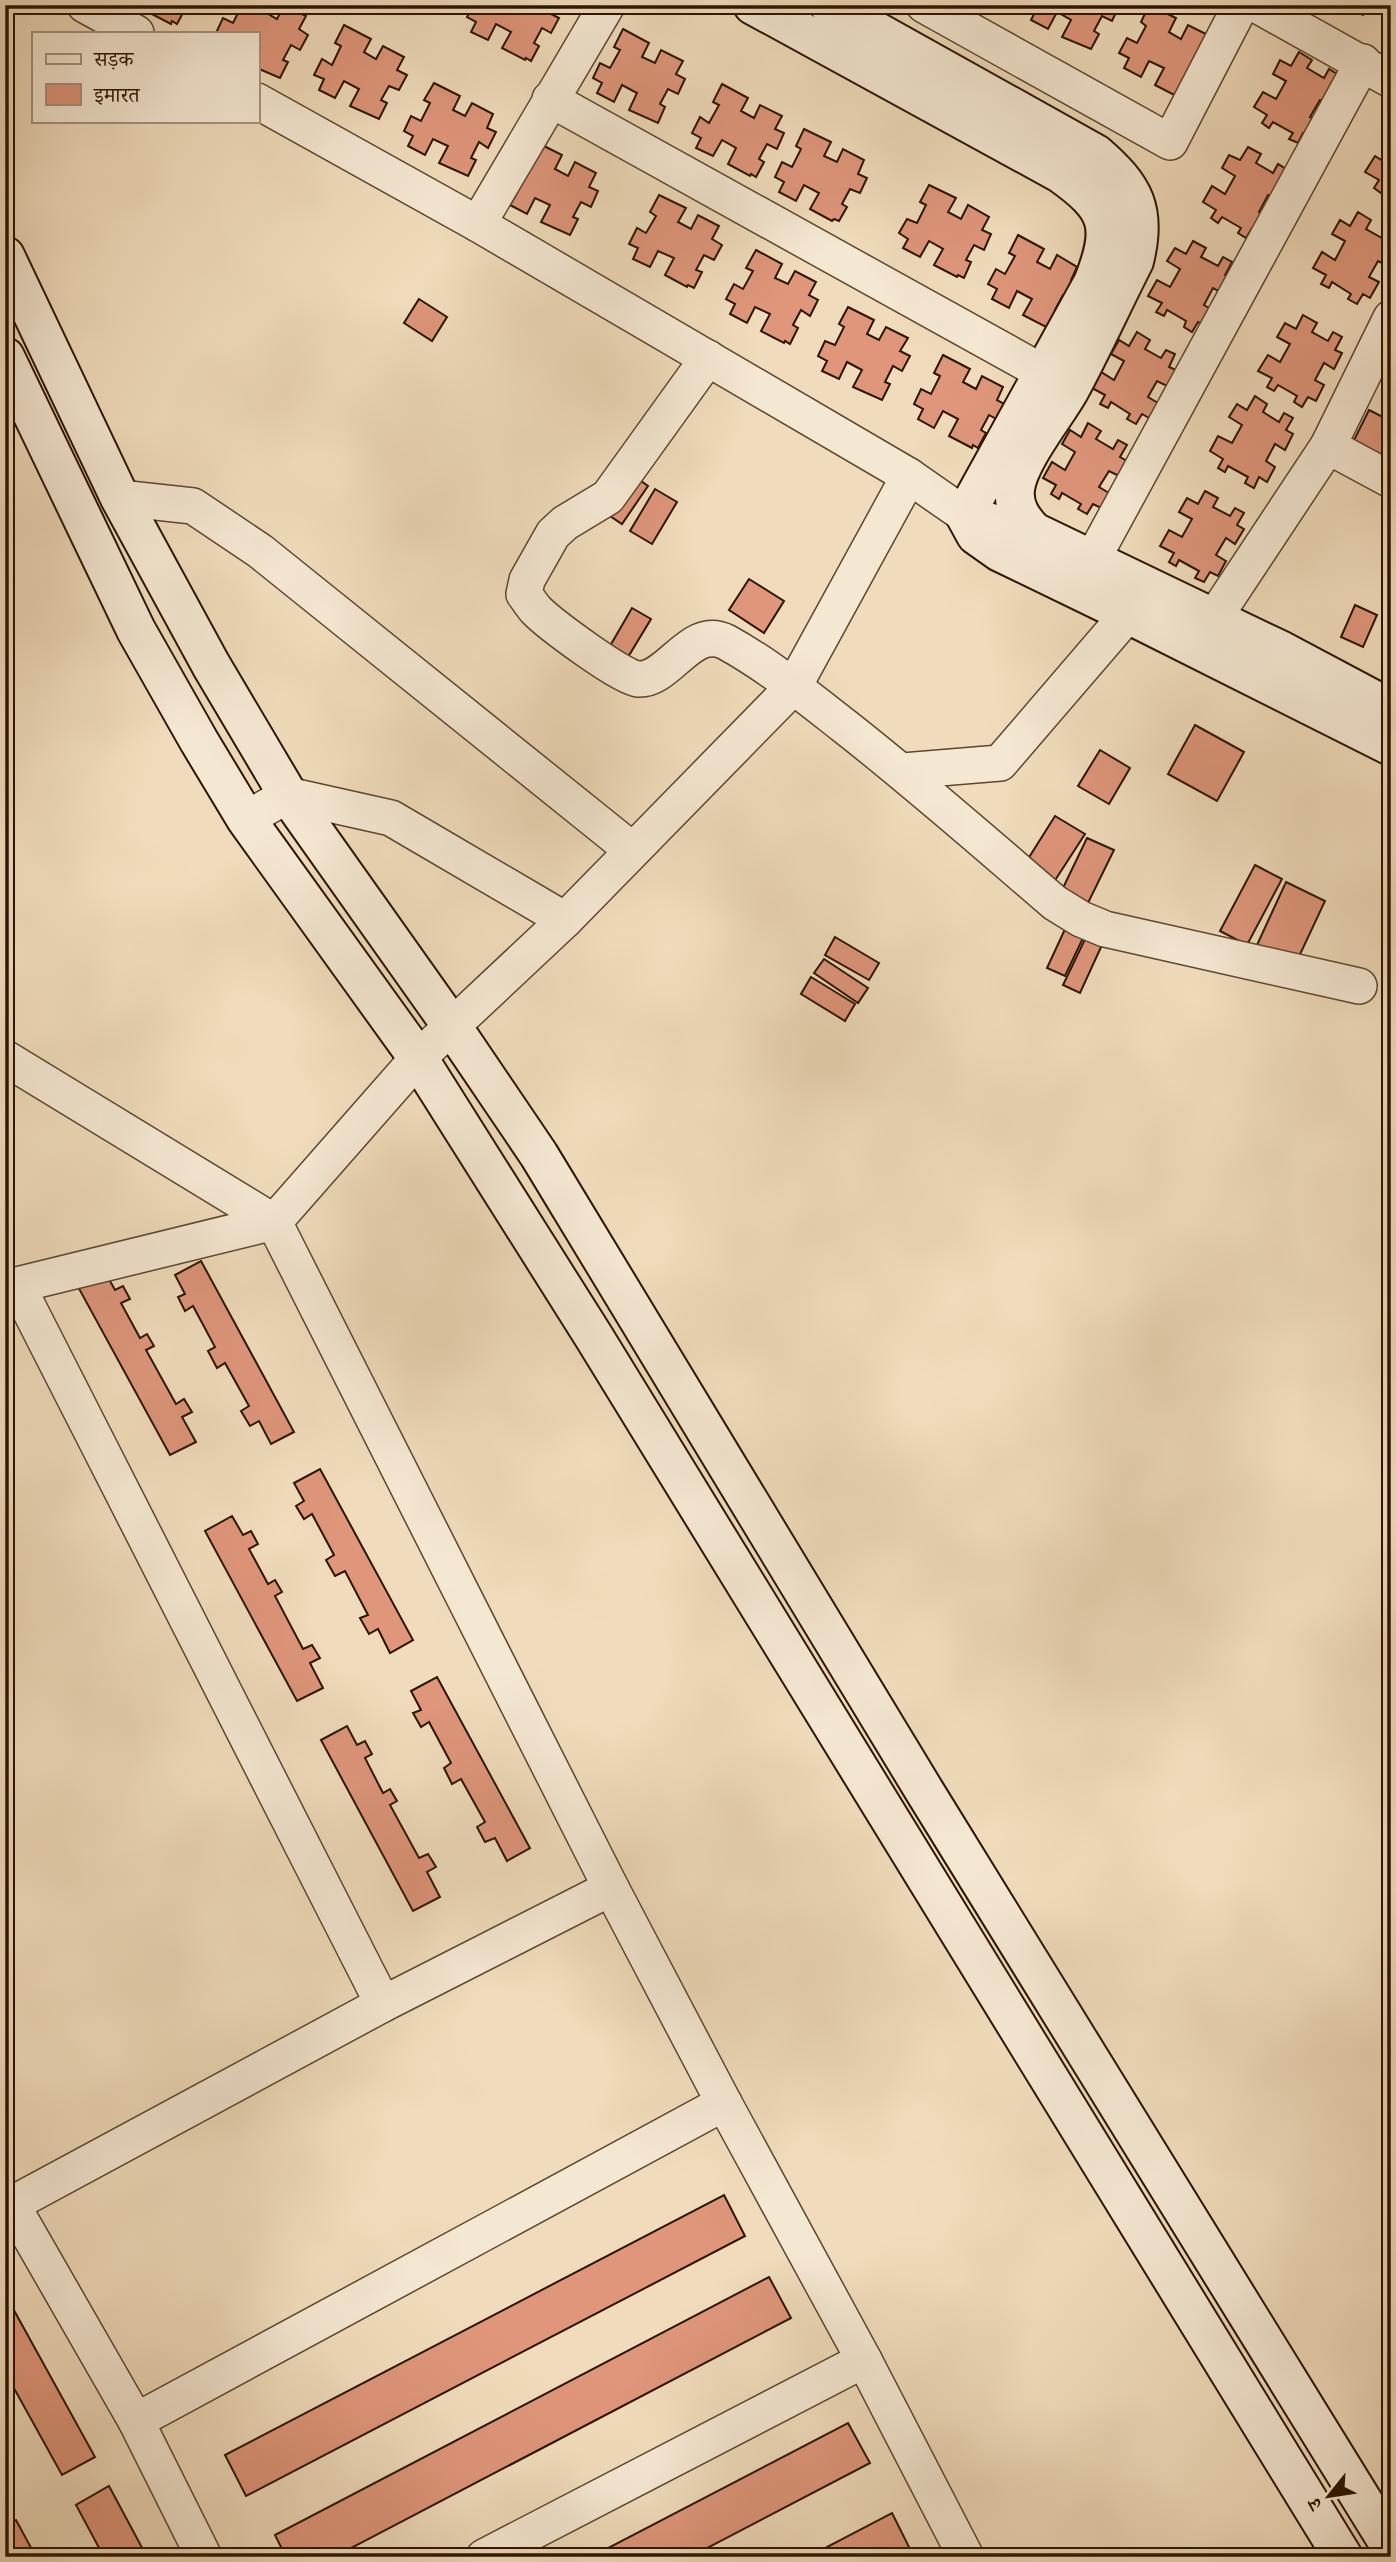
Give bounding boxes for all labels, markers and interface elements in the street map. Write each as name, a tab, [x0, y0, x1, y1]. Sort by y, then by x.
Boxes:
legend	[32, 32, 259, 122]
text: सड़क	[93, 43, 134, 74]
text: इमारत	[93, 79, 141, 110]
north arrow	[1294, 2460, 1364, 2530]
text: उ	[1299, 2492, 1330, 2517]

